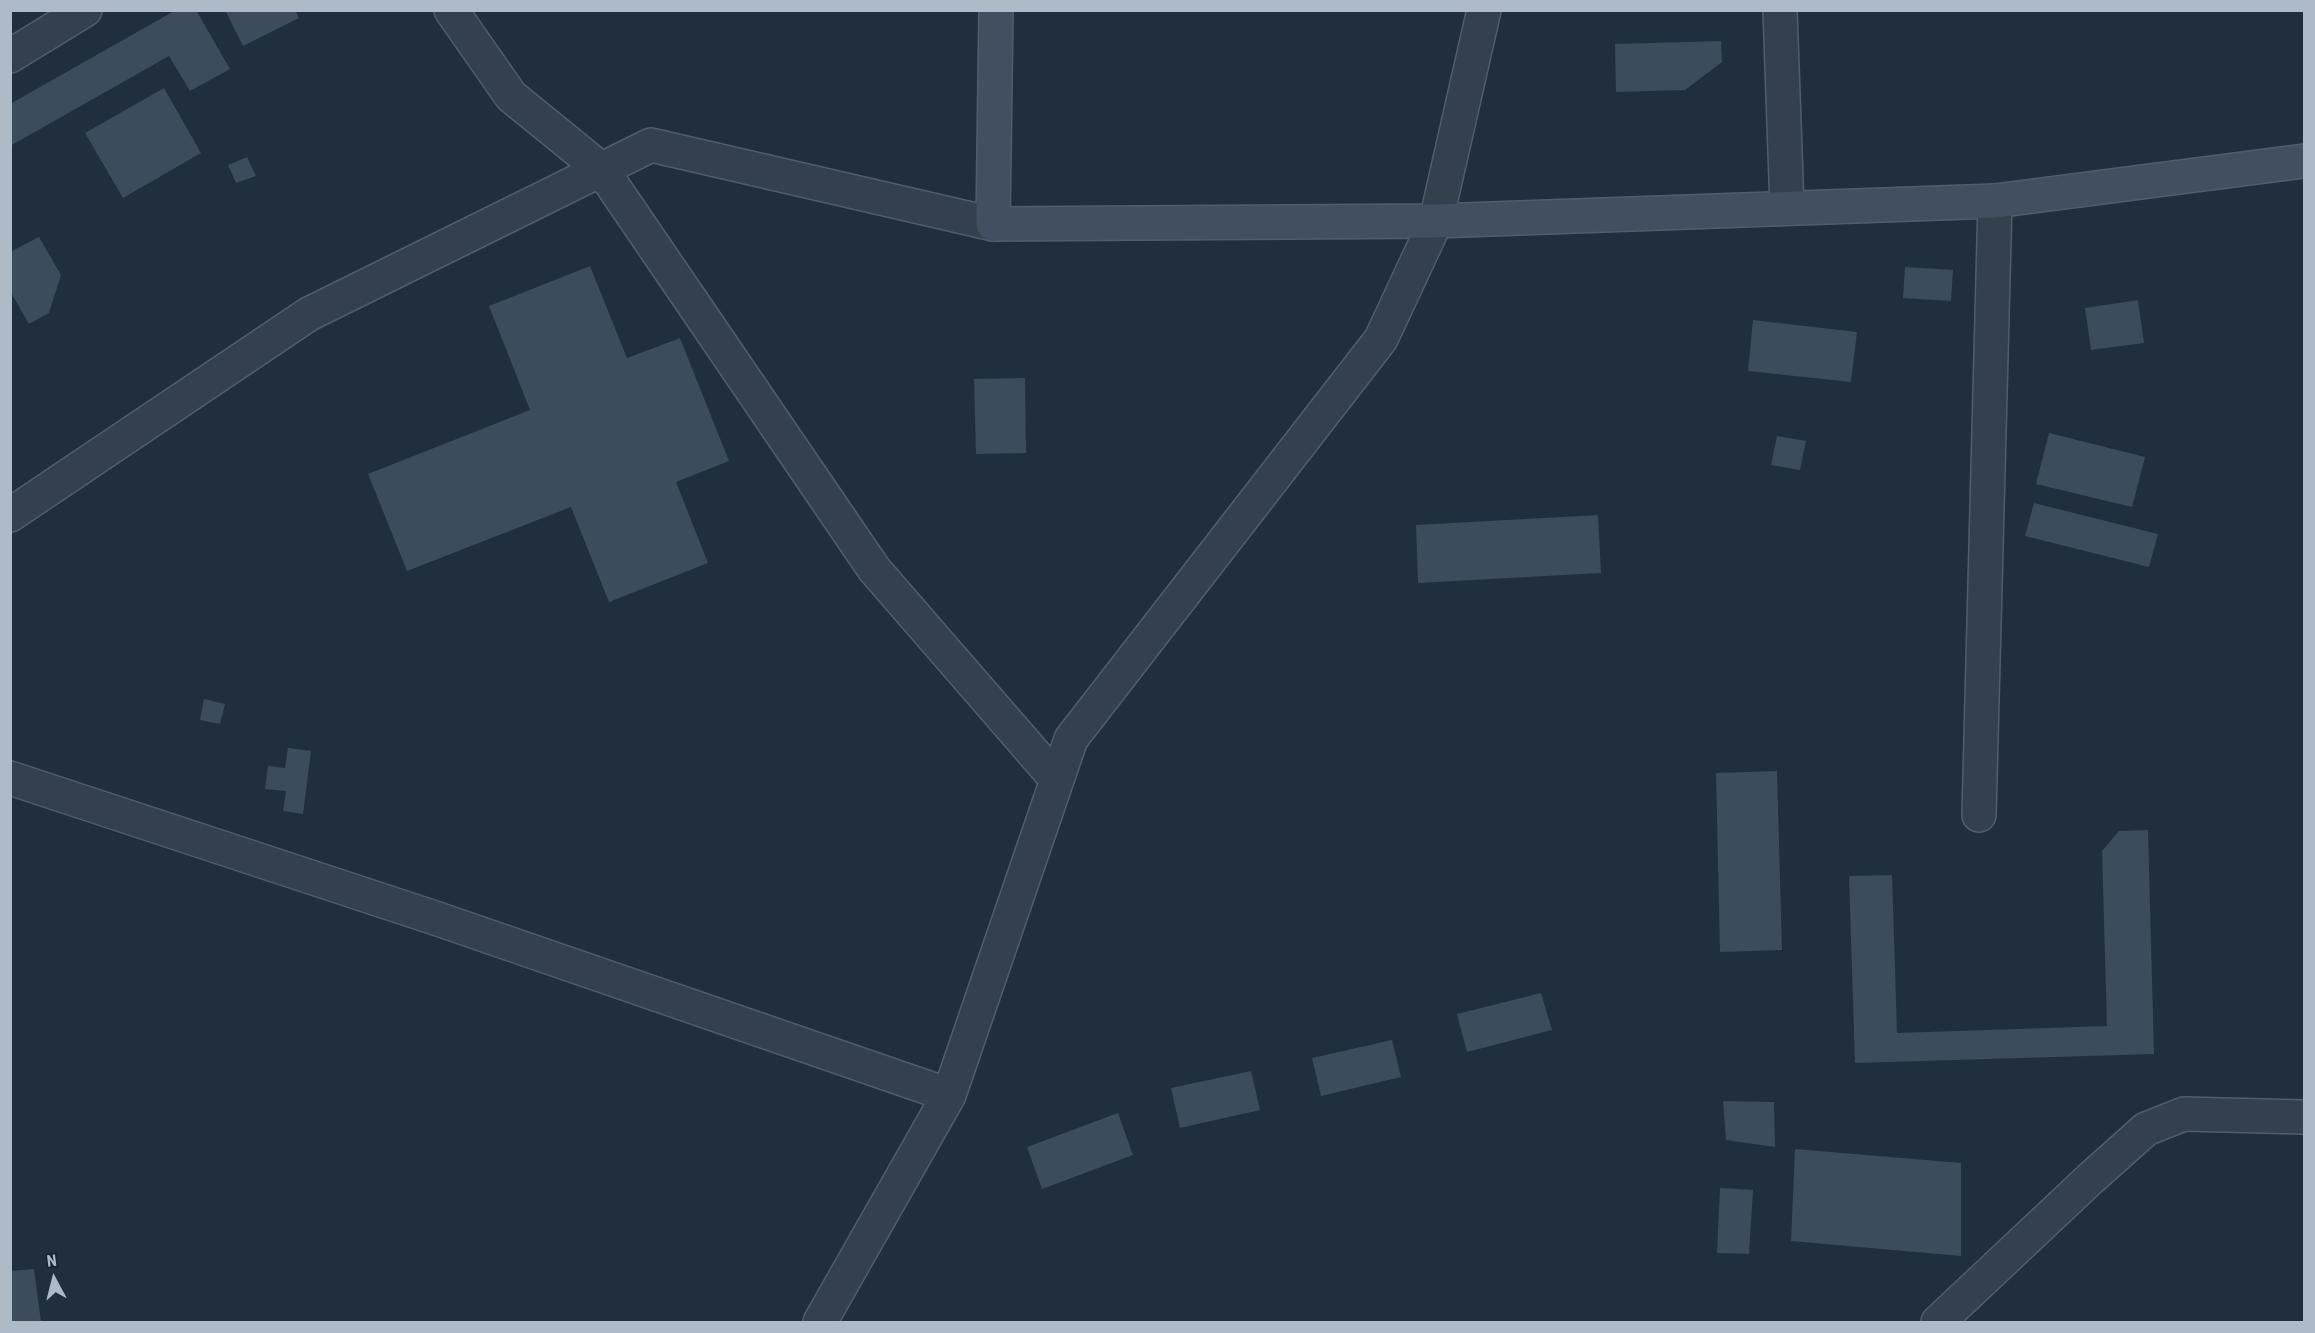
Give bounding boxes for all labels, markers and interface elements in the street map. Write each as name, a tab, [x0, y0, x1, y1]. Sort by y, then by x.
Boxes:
north arrow	[24, 1249, 84, 1309]
text: N	[46, 1251, 58, 1271]

